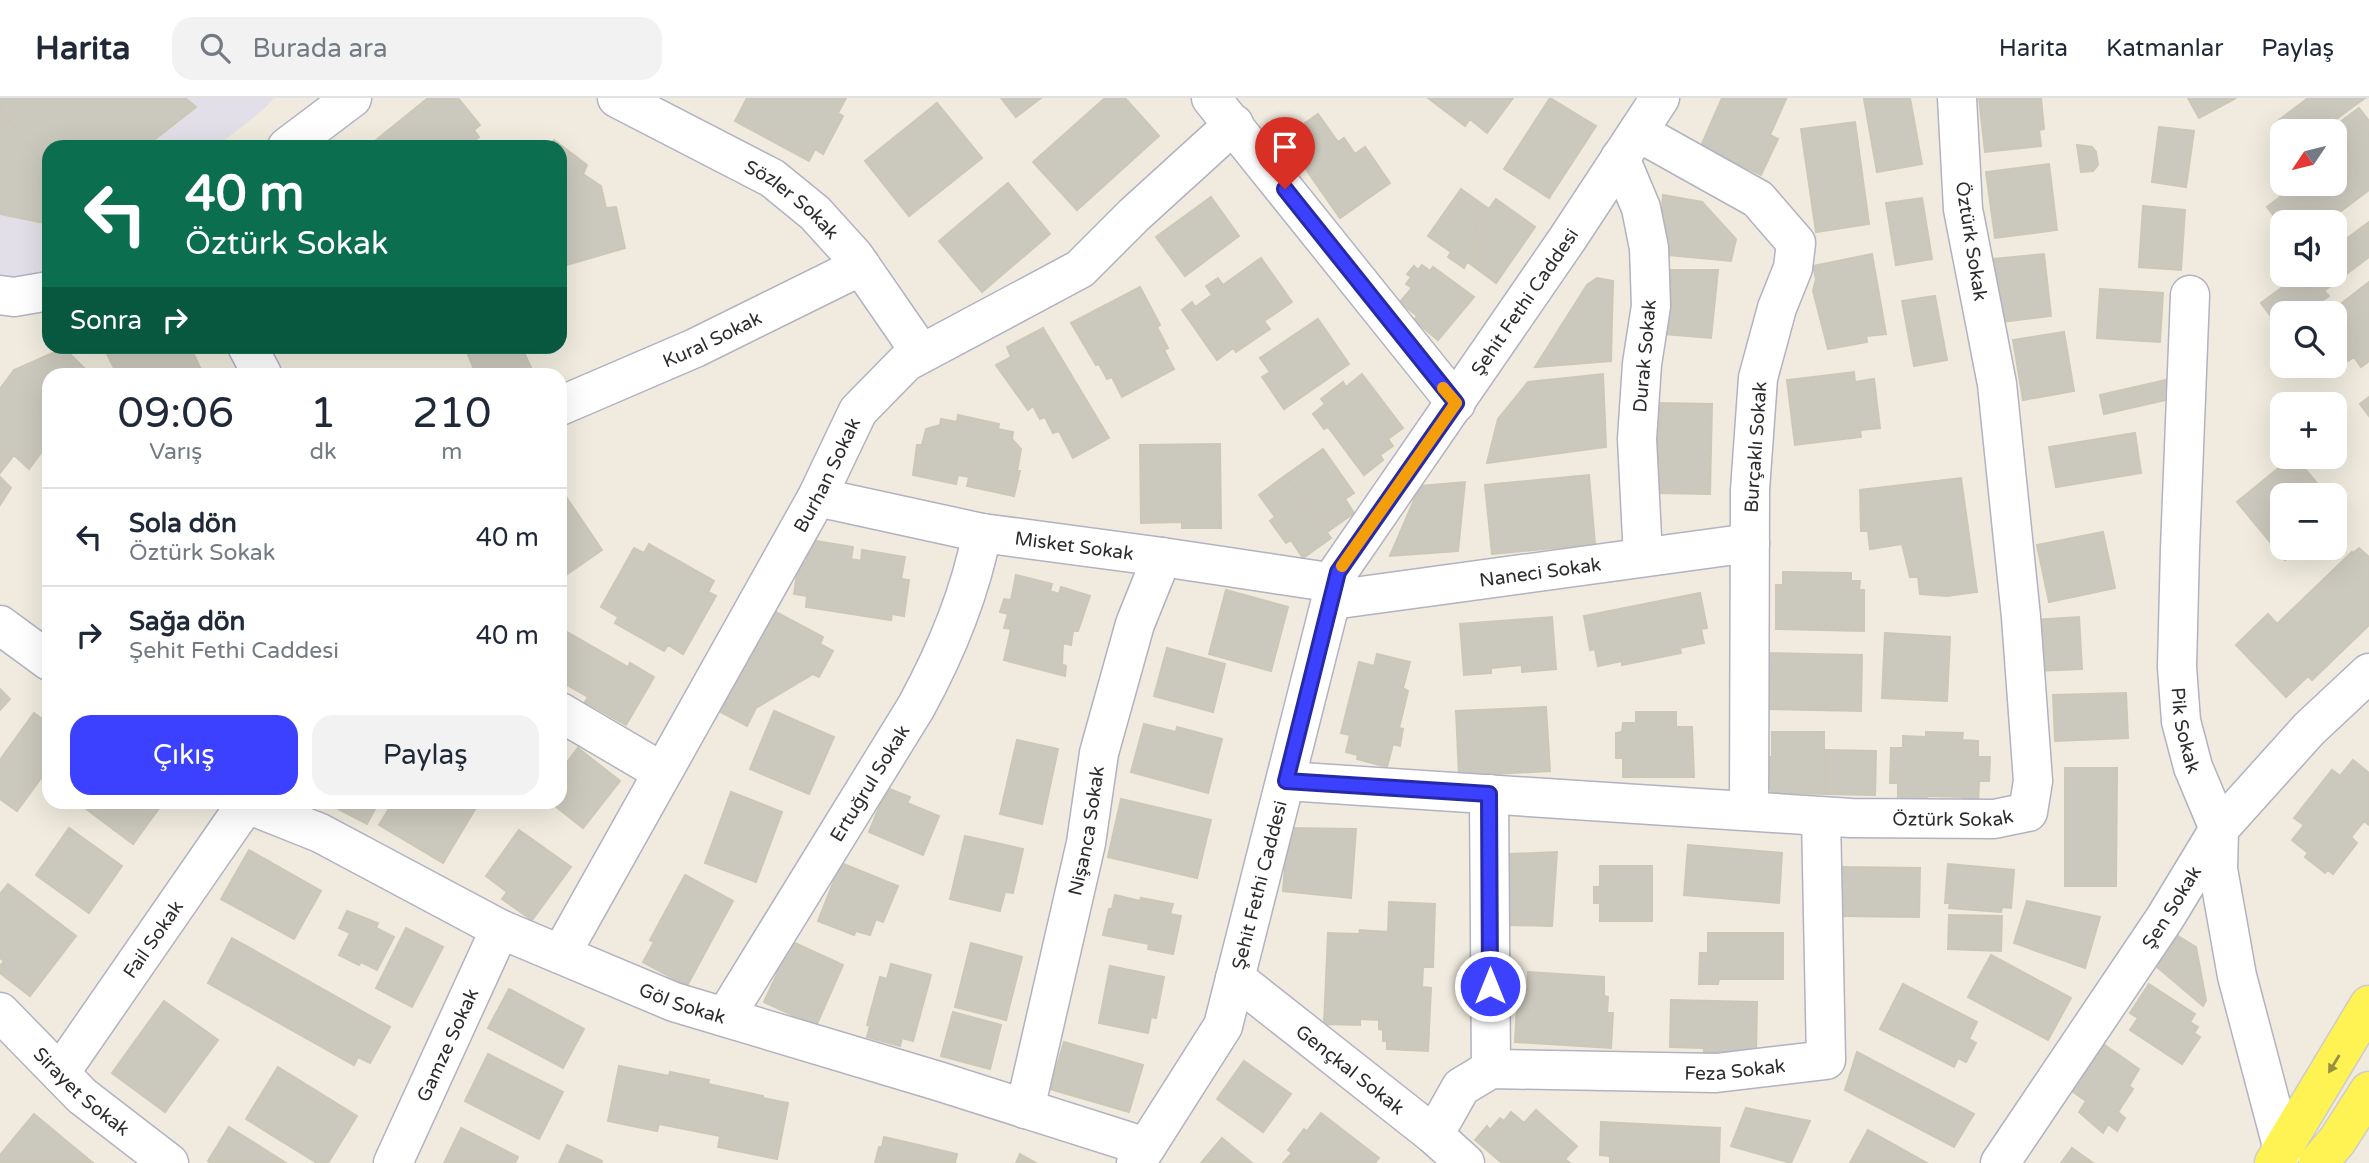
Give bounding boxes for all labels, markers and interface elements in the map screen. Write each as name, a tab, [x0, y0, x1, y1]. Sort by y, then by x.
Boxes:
search box	[172, 17, 662, 80]
text: Harita	[35, 29, 130, 68]
icon: search	[196, 29, 234, 67]
text: Burada ara	[252, 33, 388, 64]
text: Harita	[1999, 34, 2068, 63]
text: Katmanlar	[2106, 34, 2223, 63]
text: Paylaş	[2261, 34, 2334, 63]
pin	[1255, 117, 1315, 189]
north arrow	[2270, 119, 2347, 196]
map controls	[2270, 119, 2347, 560]
icon: arrive	[1266, 128, 1304, 166]
street label: Sözler Sokak	[741, 156, 843, 244]
text: 40 m	[185, 165, 304, 224]
icon: left	[70, 168, 161, 259]
street label: Öztürk Sokak	[1951, 180, 1991, 303]
button: sound	[2270, 210, 2347, 287]
street label: Şehit Fethi Caddesi	[1467, 224, 1583, 380]
text: Öztürk Sokak	[185, 225, 388, 263]
street label: Durak Sokak	[1629, 299, 1661, 414]
icon: right	[156, 301, 194, 339]
button: search	[2270, 301, 2347, 378]
text: Sonra	[70, 305, 142, 336]
street label: Kural Sokak	[660, 307, 765, 373]
street label: Burçaklı Sokak	[1740, 381, 1772, 513]
text: 09:06	[118, 388, 234, 439]
text: 1	[310, 388, 336, 439]
text: 210	[412, 388, 491, 439]
button: +	[2270, 392, 2347, 469]
street label: Burhan Sokak	[789, 414, 865, 536]
text: Varış	[149, 438, 202, 466]
text: dk	[310, 438, 337, 466]
text: m	[441, 438, 462, 466]
button: −	[2270, 483, 2347, 560]
text: Sola dön	[129, 508, 237, 539]
icon: left	[70, 518, 108, 556]
text: 40 m	[476, 522, 539, 553]
street label: Misket Sokak	[1013, 527, 1135, 565]
text: Öztürk Sokak	[129, 539, 275, 567]
street label: Naneci Sokak	[1478, 553, 1602, 592]
text: Sağa dön	[129, 606, 245, 637]
icon: right	[70, 616, 108, 654]
text: 40 m	[476, 620, 539, 651]
text: Şehit Fethi Caddesi	[129, 637, 339, 665]
street label: Pik Sokak	[2167, 686, 2204, 777]
button: Çıkış	[70, 715, 298, 795]
button: Paylaş	[312, 715, 539, 795]
street label: Ertuğrul Sokak	[826, 721, 914, 846]
street label: Nişanca Sokak	[1064, 765, 1109, 898]
street label: Şehit Fethi Caddesi	[1228, 798, 1292, 972]
street label: Öztürk Sokak	[1892, 805, 2015, 831]
street label: Şen Sokak	[2138, 862, 2206, 953]
street label: Fail Sokak	[119, 896, 188, 983]
position arrow	[1453, 949, 1527, 1023]
street label: Göl Sokak	[636, 979, 728, 1029]
street label: Gamze Sokak	[413, 985, 483, 1105]
street label: Gençkal Sokak	[1291, 1020, 1408, 1119]
street label: Sirayet Sokak	[29, 1043, 134, 1141]
one-way arrow	[2328, 1054, 2341, 1073]
street label: Feza Sokak	[1684, 1055, 1786, 1085]

